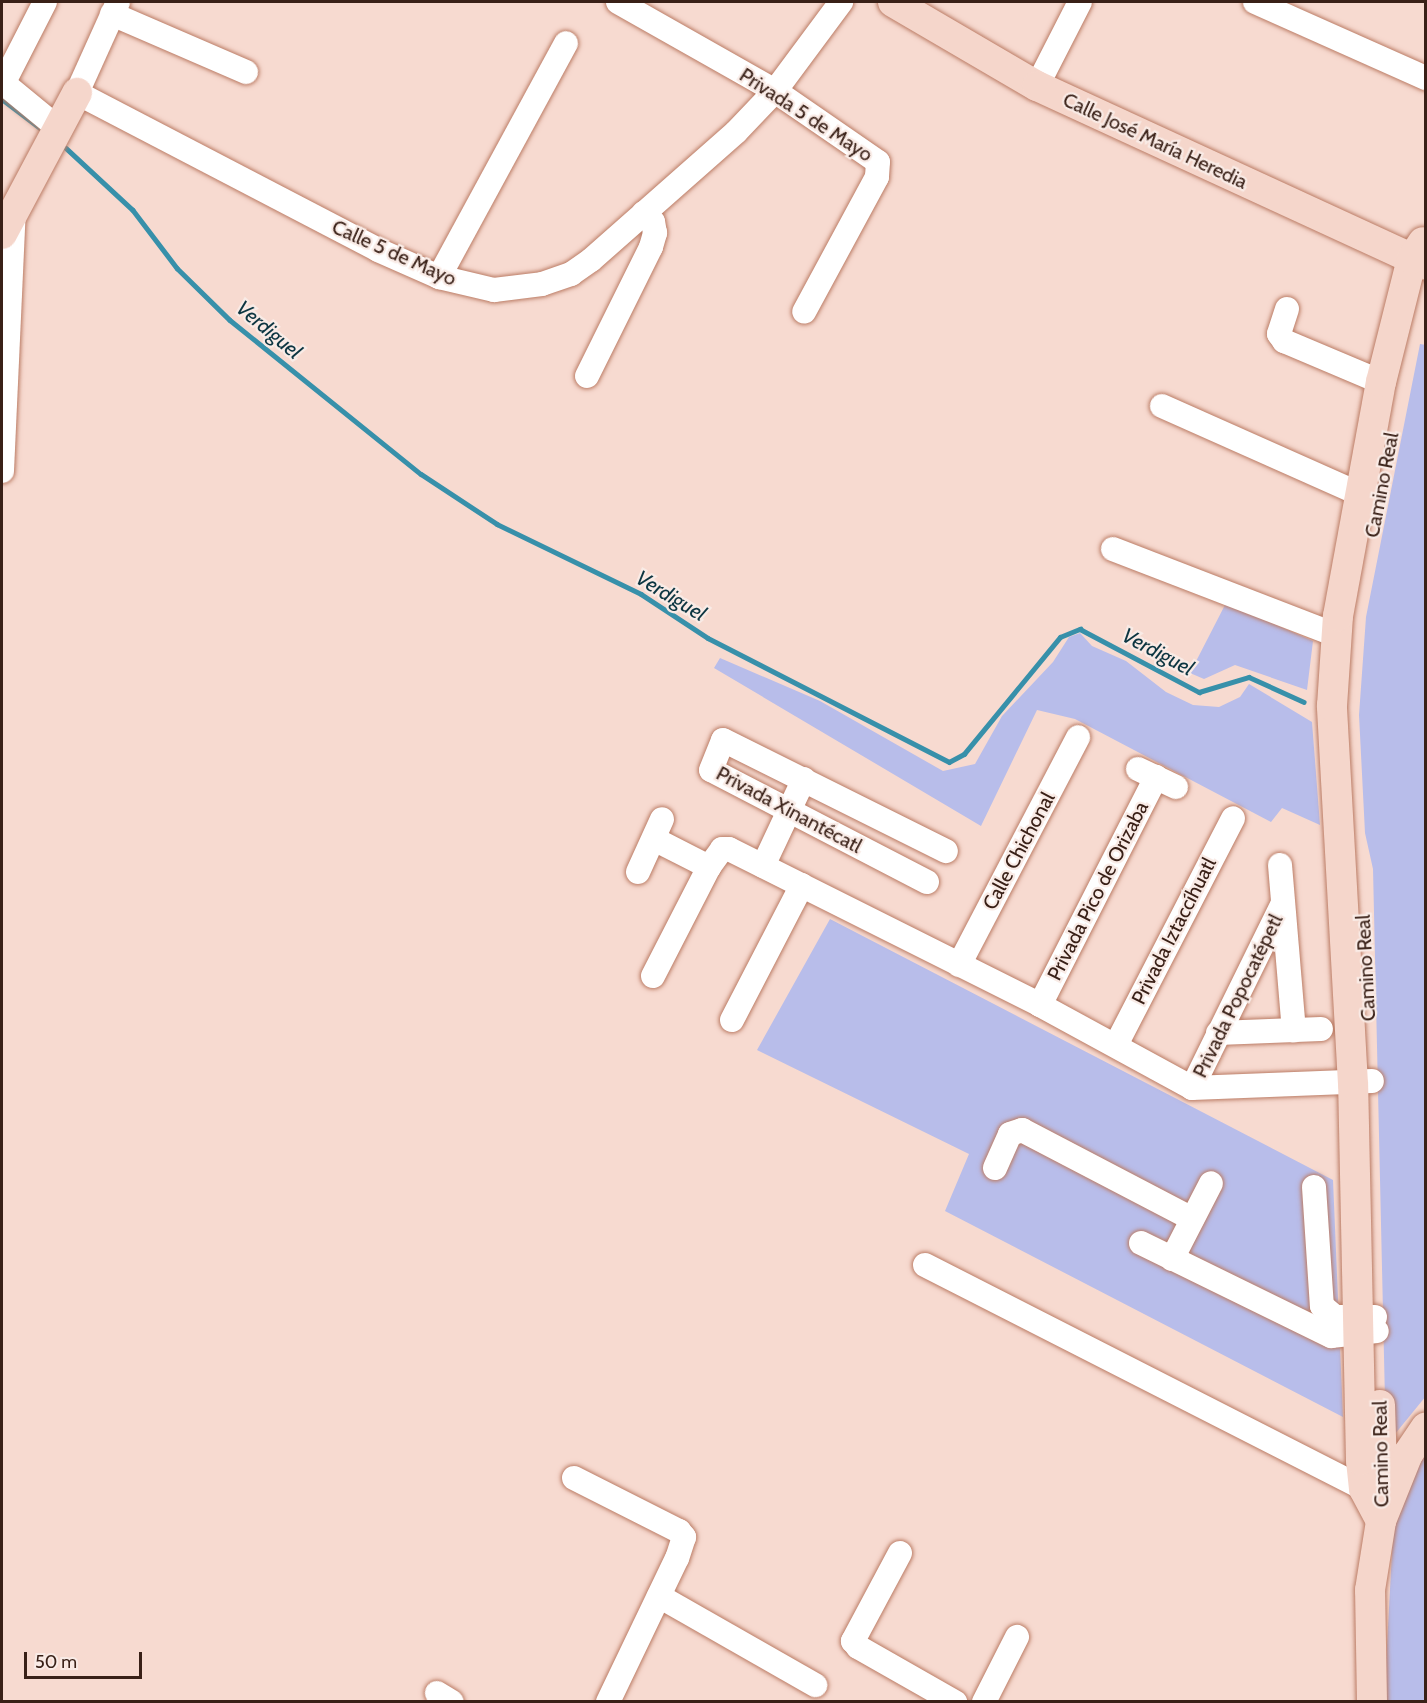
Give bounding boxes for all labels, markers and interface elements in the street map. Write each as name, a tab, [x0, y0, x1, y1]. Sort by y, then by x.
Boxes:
street label: Privada 5 de Mayo	[735, 63, 877, 167]
street label: Calle José María Heredia	[1059, 88, 1251, 194]
street label: Calle 5 de Mayo	[328, 215, 460, 291]
water label: Verdiguel	[231, 295, 307, 365]
street label: Camino Real	[1360, 430, 1404, 540]
water label: Verdiguel	[631, 565, 711, 627]
water label: Verdiguel	[1118, 623, 1198, 681]
street label: Privada Xinantécatl	[712, 761, 866, 859]
street label: Calle Chichonal	[978, 788, 1060, 914]
street label: Privada Pico de Orizaba	[1042, 797, 1154, 985]
street label: Privada Iztaccíhuatl	[1127, 854, 1221, 1008]
street label: Privada Popocatépetl	[1188, 910, 1288, 1082]
street label: Camino Real	[1351, 914, 1381, 1022]
street label: Camino Real	[1368, 1400, 1394, 1508]
scale bar	[27, 1640, 146, 1678]
text: 50 m	[35, 1651, 77, 1673]

